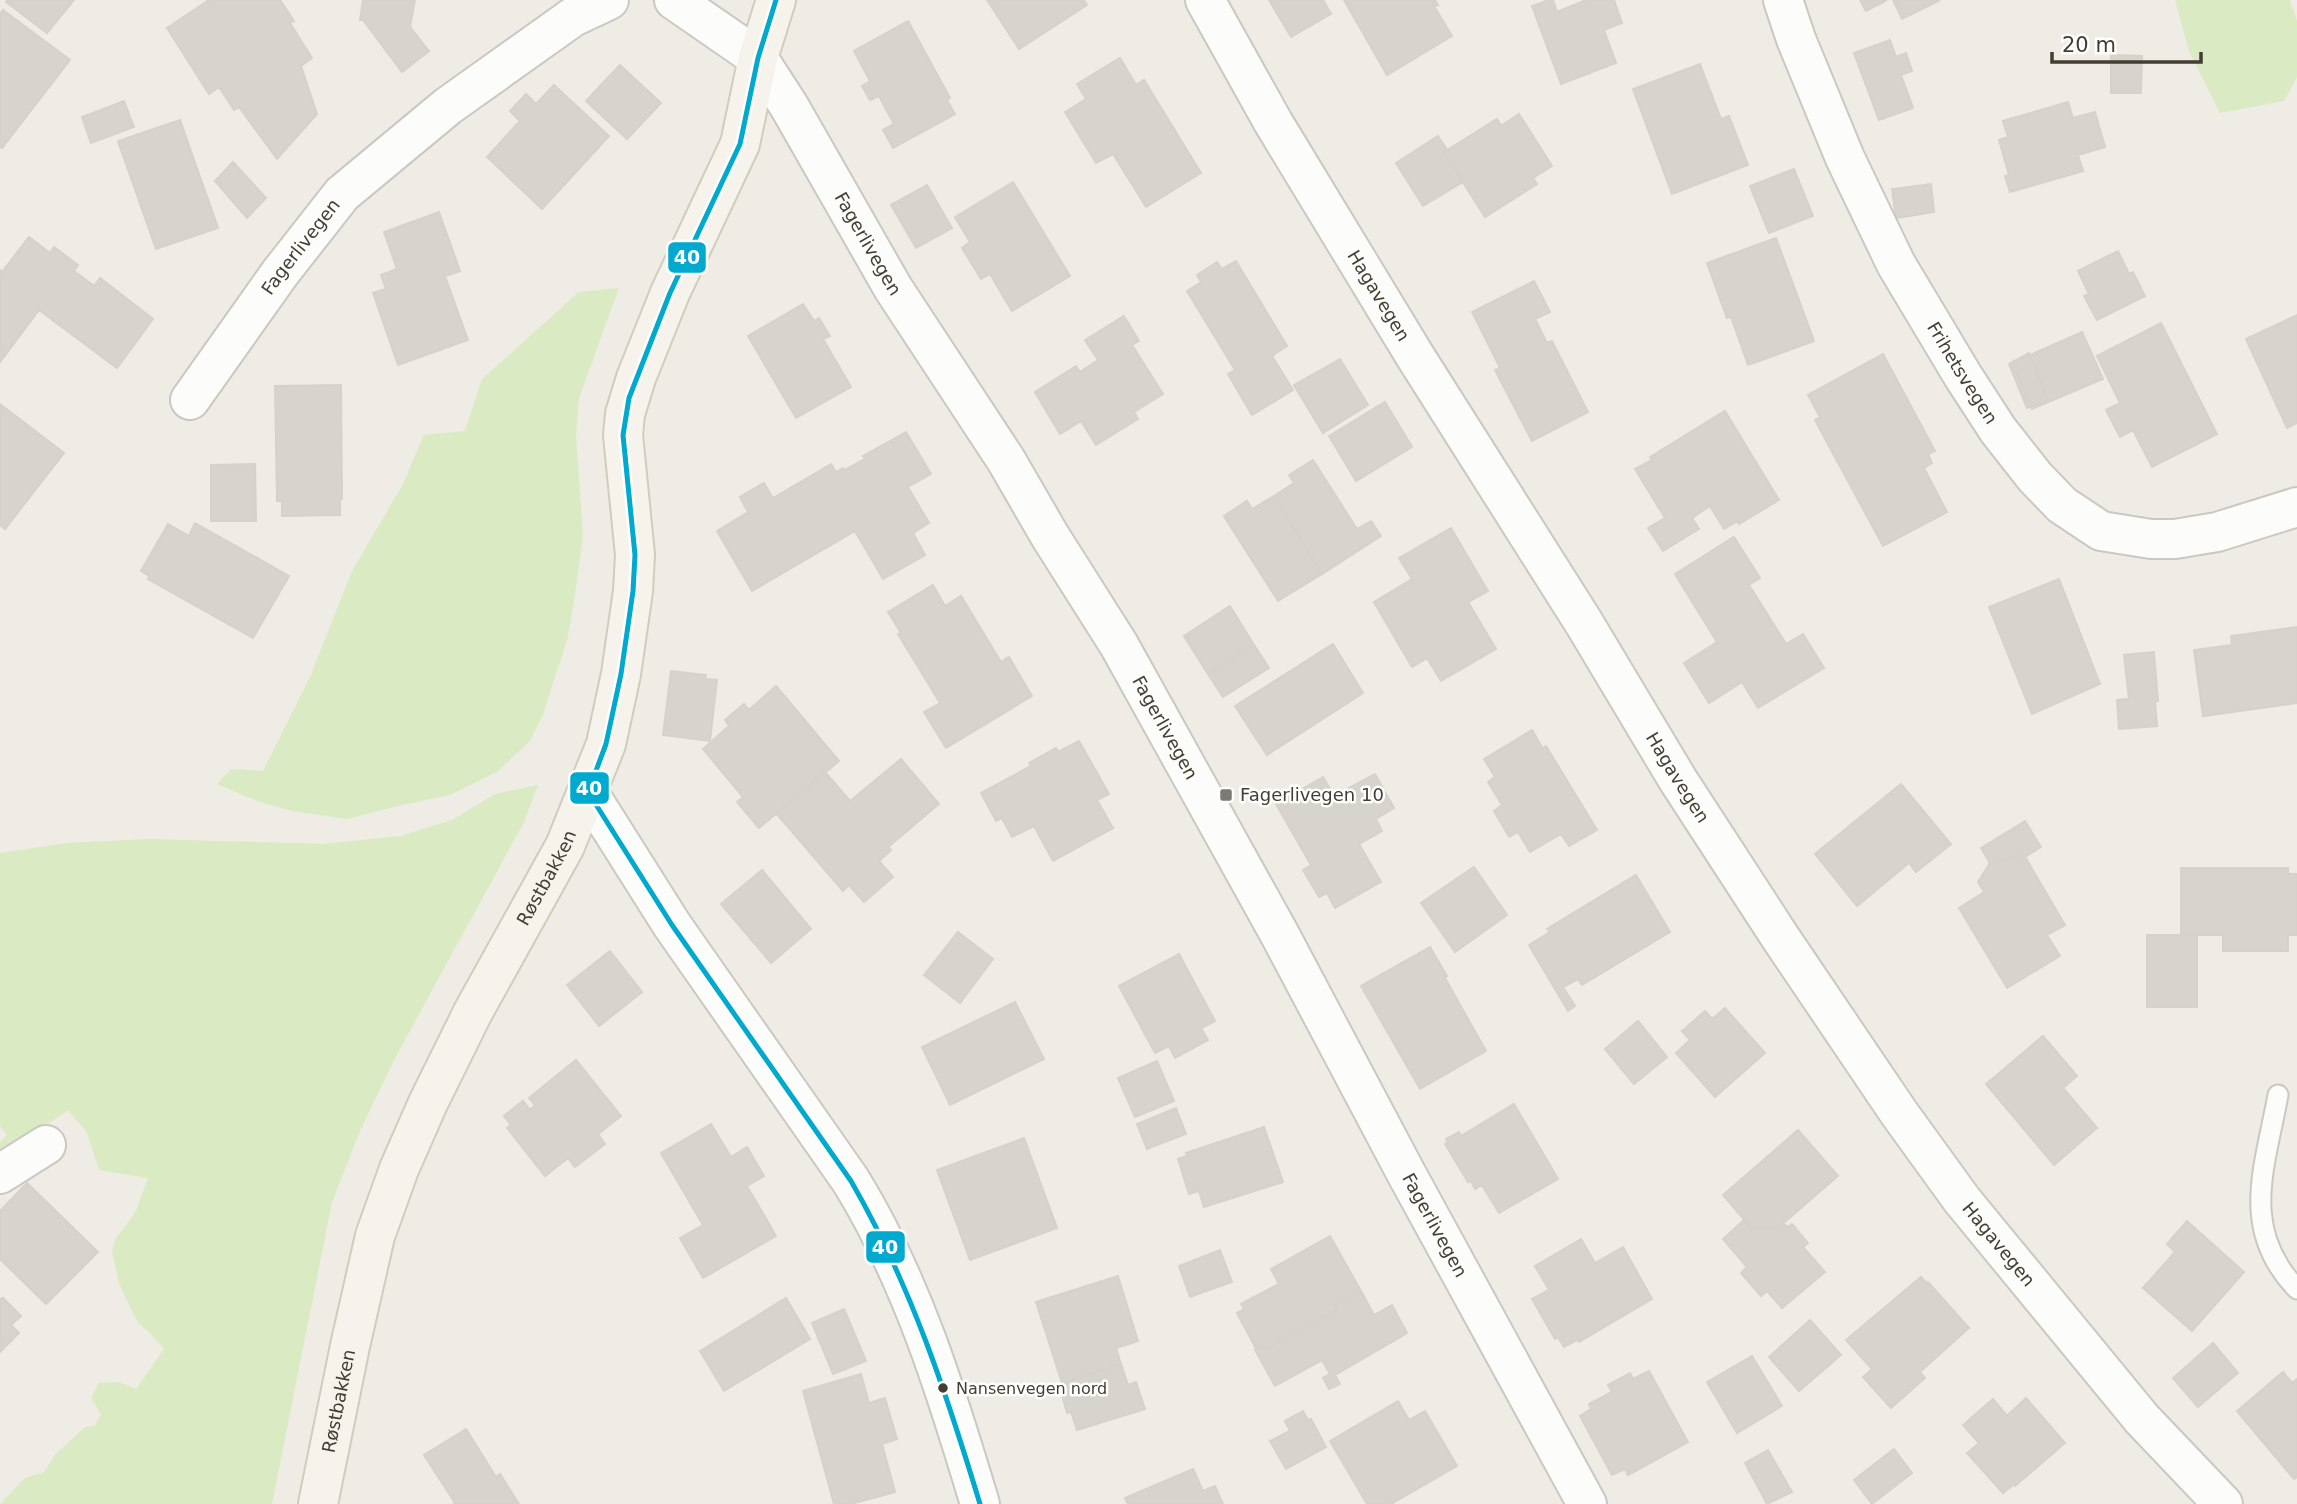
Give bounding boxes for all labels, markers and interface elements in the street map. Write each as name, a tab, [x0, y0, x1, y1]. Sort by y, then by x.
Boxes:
scale bar	[2052, 21, 2201, 65]
text: 20 m	[2062, 33, 2116, 57]
street label: Fagerlivegen	[830, 188, 906, 299]
street label: Fagerlivegen	[257, 195, 344, 299]
line badge: 40	[667, 241, 707, 274]
text: 40	[674, 246, 700, 268]
street label: Hagavegen	[1343, 246, 1415, 345]
street label: Frihetsvegen	[1923, 318, 2002, 428]
street label: Fagerlivegen	[1128, 672, 1203, 783]
street label: Hagavegen	[1642, 728, 1714, 827]
line badge: 40	[569, 771, 610, 805]
text: 40	[576, 777, 602, 799]
place label: Fagerlivegen 10	[1240, 784, 1384, 805]
marker: Fagerlivegen 10	[1218, 787, 1234, 803]
street label: Røstbakken	[512, 827, 580, 929]
street label: Fagerlivegen	[1398, 1169, 1472, 1281]
street label: Hagavegen	[1958, 1198, 2040, 1290]
line badge: 40	[865, 1230, 906, 1264]
text: 40	[872, 1236, 898, 1258]
street label: Røstbakken	[318, 1347, 359, 1455]
place label: Nansenvegen nord	[956, 1379, 1107, 1398]
marker: Nansenvegen nord	[936, 1381, 950, 1395]

